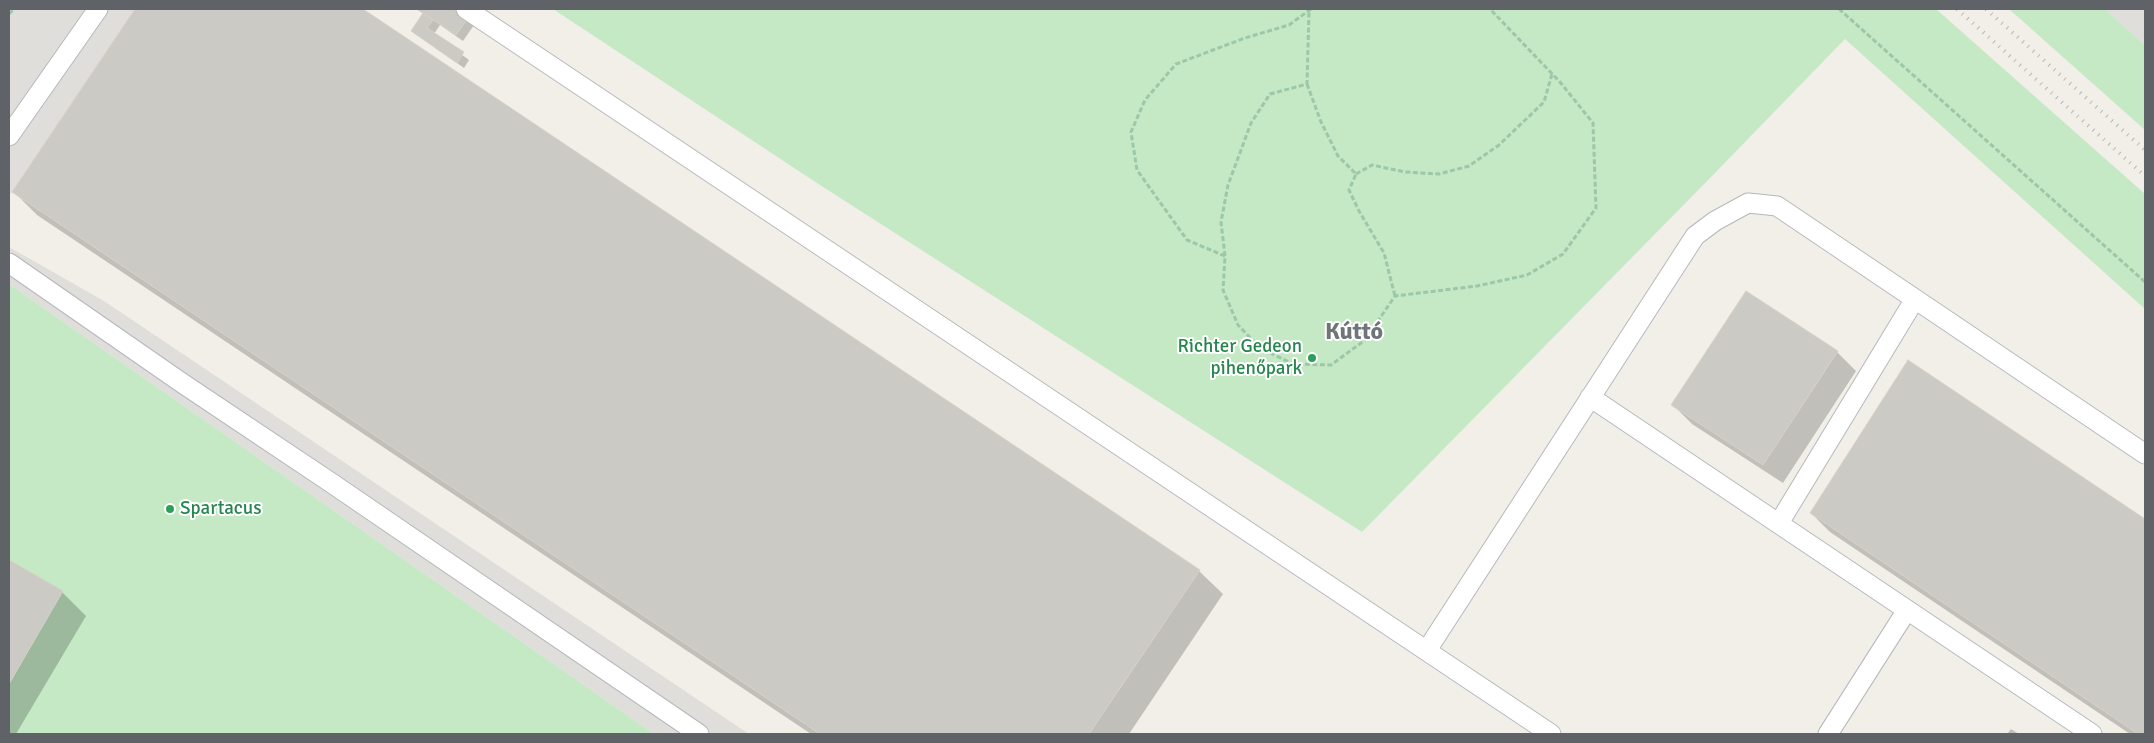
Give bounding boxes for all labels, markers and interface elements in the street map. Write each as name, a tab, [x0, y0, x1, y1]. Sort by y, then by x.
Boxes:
district label: Kúttó	[1325, 319, 1383, 347]
place label: Richter Gedeon pihenőpark	[1177, 336, 1302, 380]
marker: Richter Gedeon pihenőpark	[1306, 352, 1318, 364]
place label: Spartacus	[180, 498, 262, 520]
marker: Spartacus	[164, 503, 176, 515]

